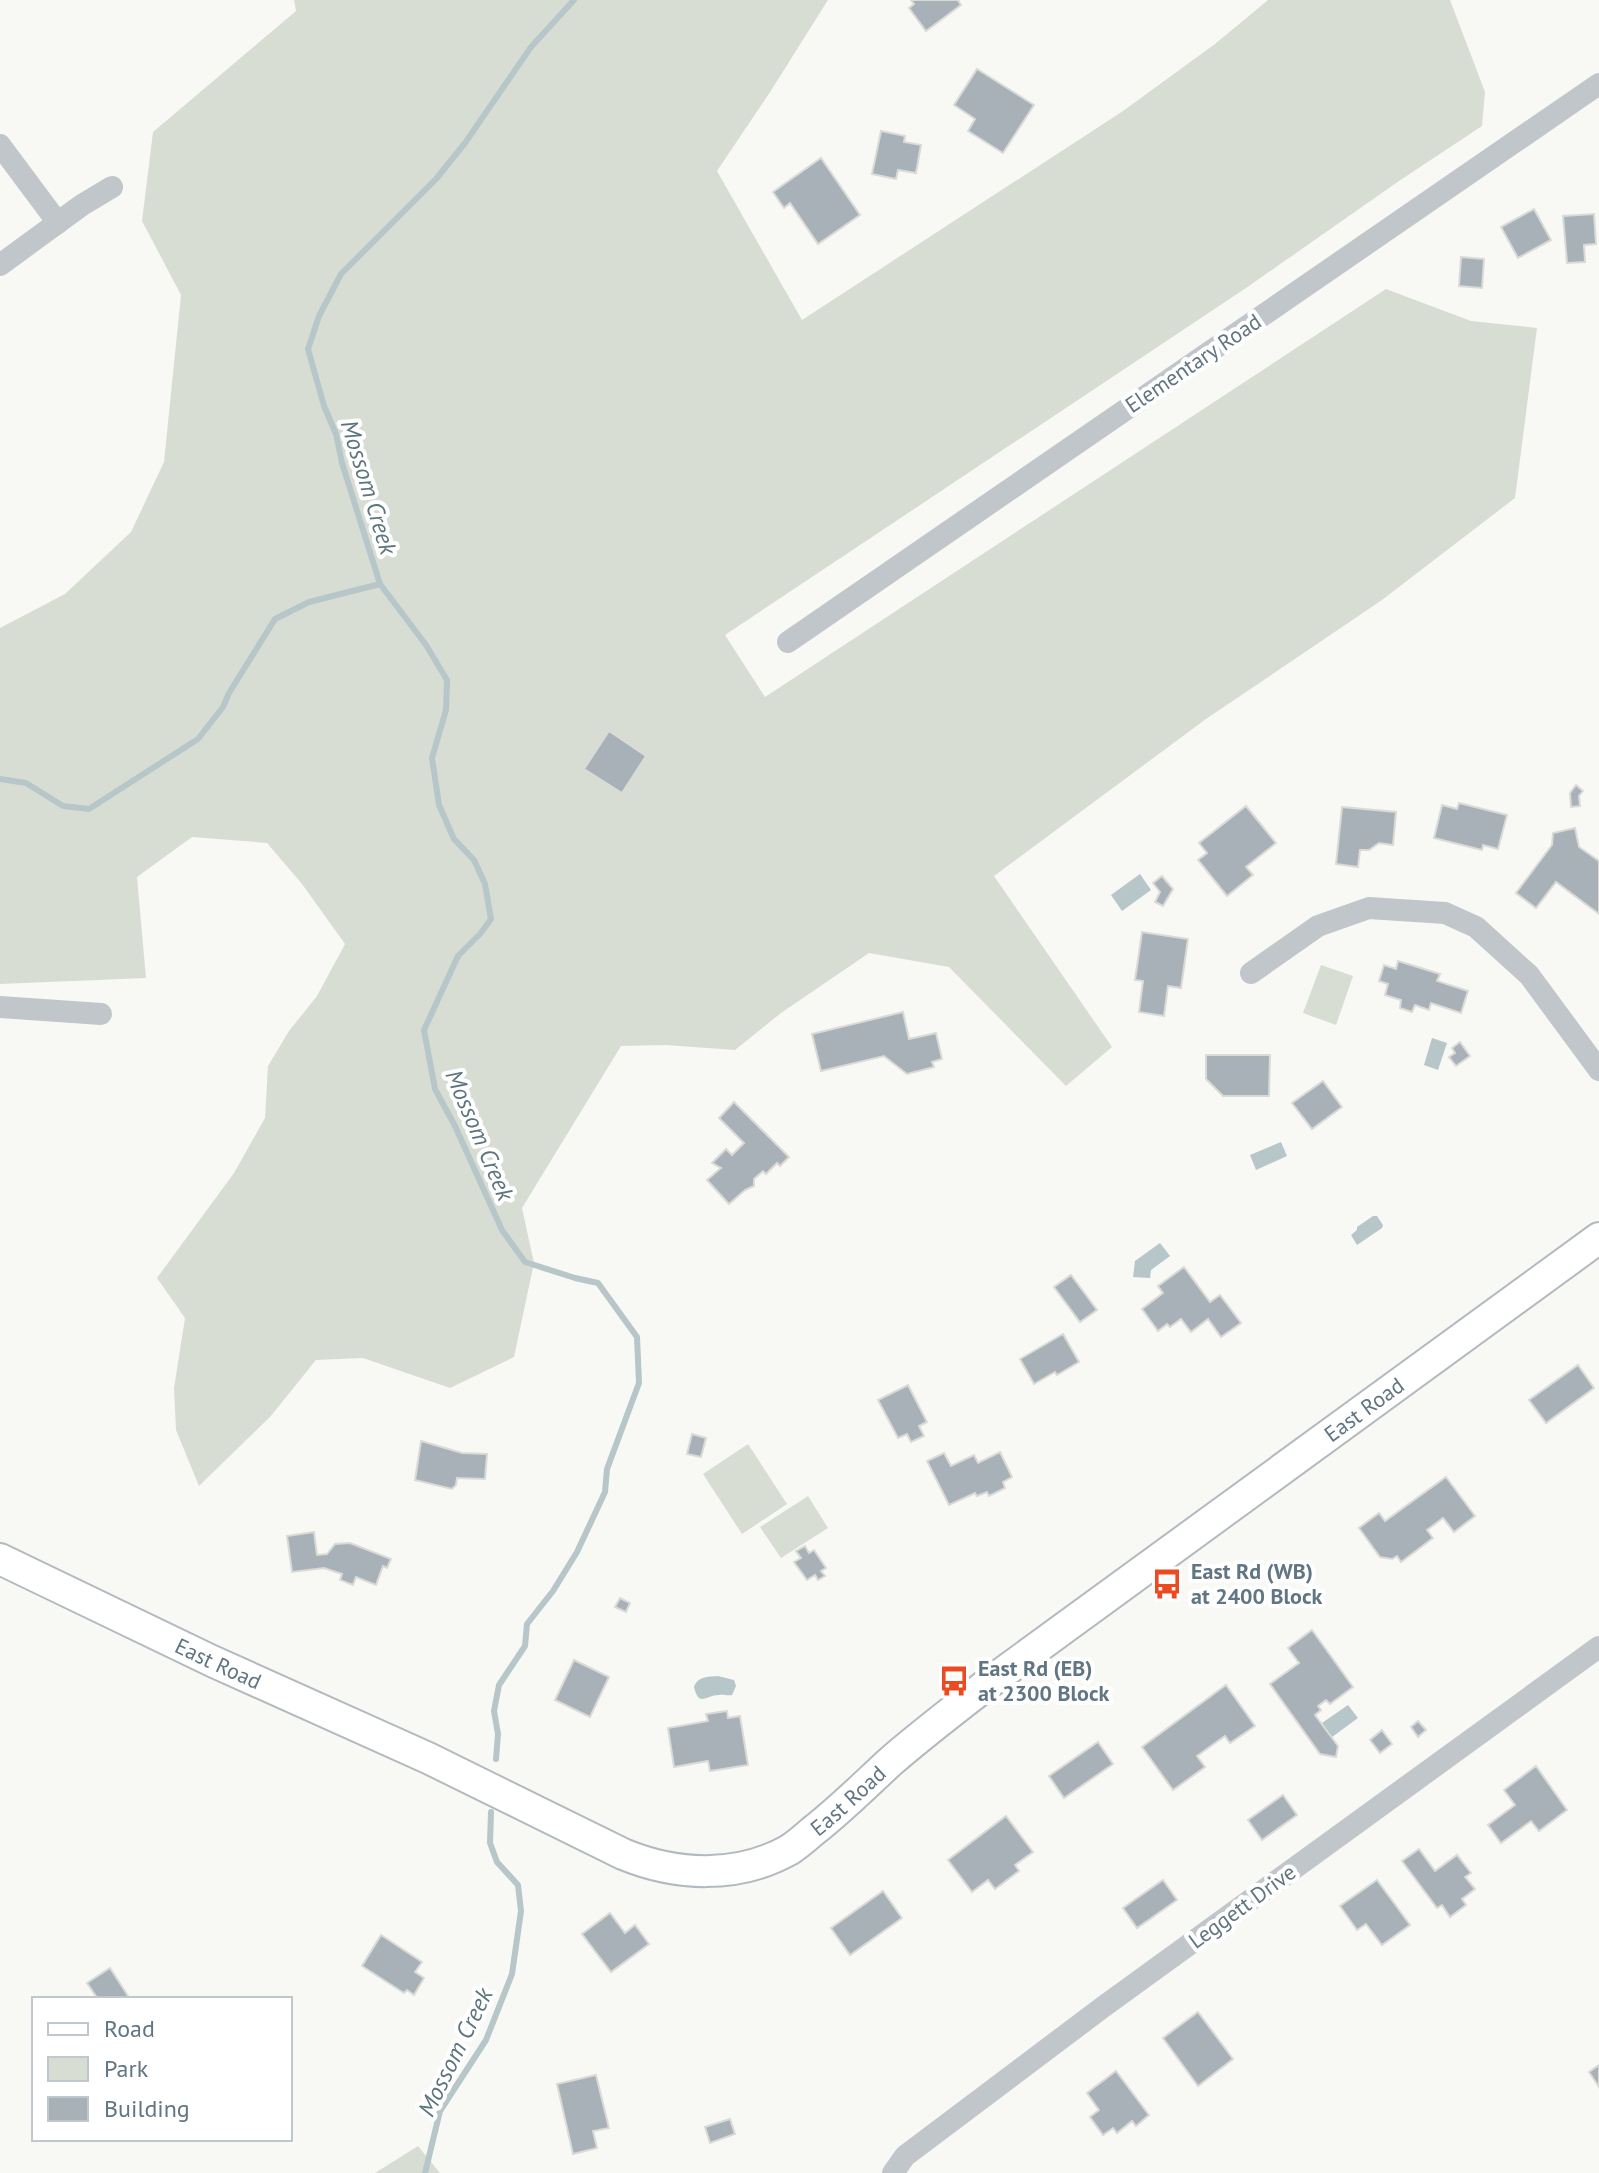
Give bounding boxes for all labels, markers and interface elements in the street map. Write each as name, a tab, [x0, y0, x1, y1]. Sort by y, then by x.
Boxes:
street label: Elementary Road	[1120, 307, 1266, 419]
water label: Mossom Creek	[334, 416, 404, 559]
water label: Mossom Creek	[439, 1065, 522, 1206]
street label: East Road	[1318, 1371, 1409, 1448]
place label: East Rd (WB) at 2400 Block	[1191, 1557, 1322, 1610]
bus stop icon: East Rd (WB) at 2400 Block	[1150, 1567, 1184, 1601]
street label: East Road	[171, 1631, 266, 1695]
place label: East Rd (EB) at 2300 Block	[978, 1654, 1109, 1707]
bus stop icon: East Rd (EB) at 2300 Block	[937, 1664, 971, 1698]
street label: East Road	[804, 1759, 891, 1842]
street label: Leggett Drive	[1183, 1858, 1301, 1954]
water label: Mossom Creek	[411, 1982, 500, 2121]
legend	[32, 1997, 292, 2141]
text: Road	[104, 2013, 155, 2044]
text: Park	[104, 2053, 149, 2084]
text: Building	[104, 2093, 190, 2124]

